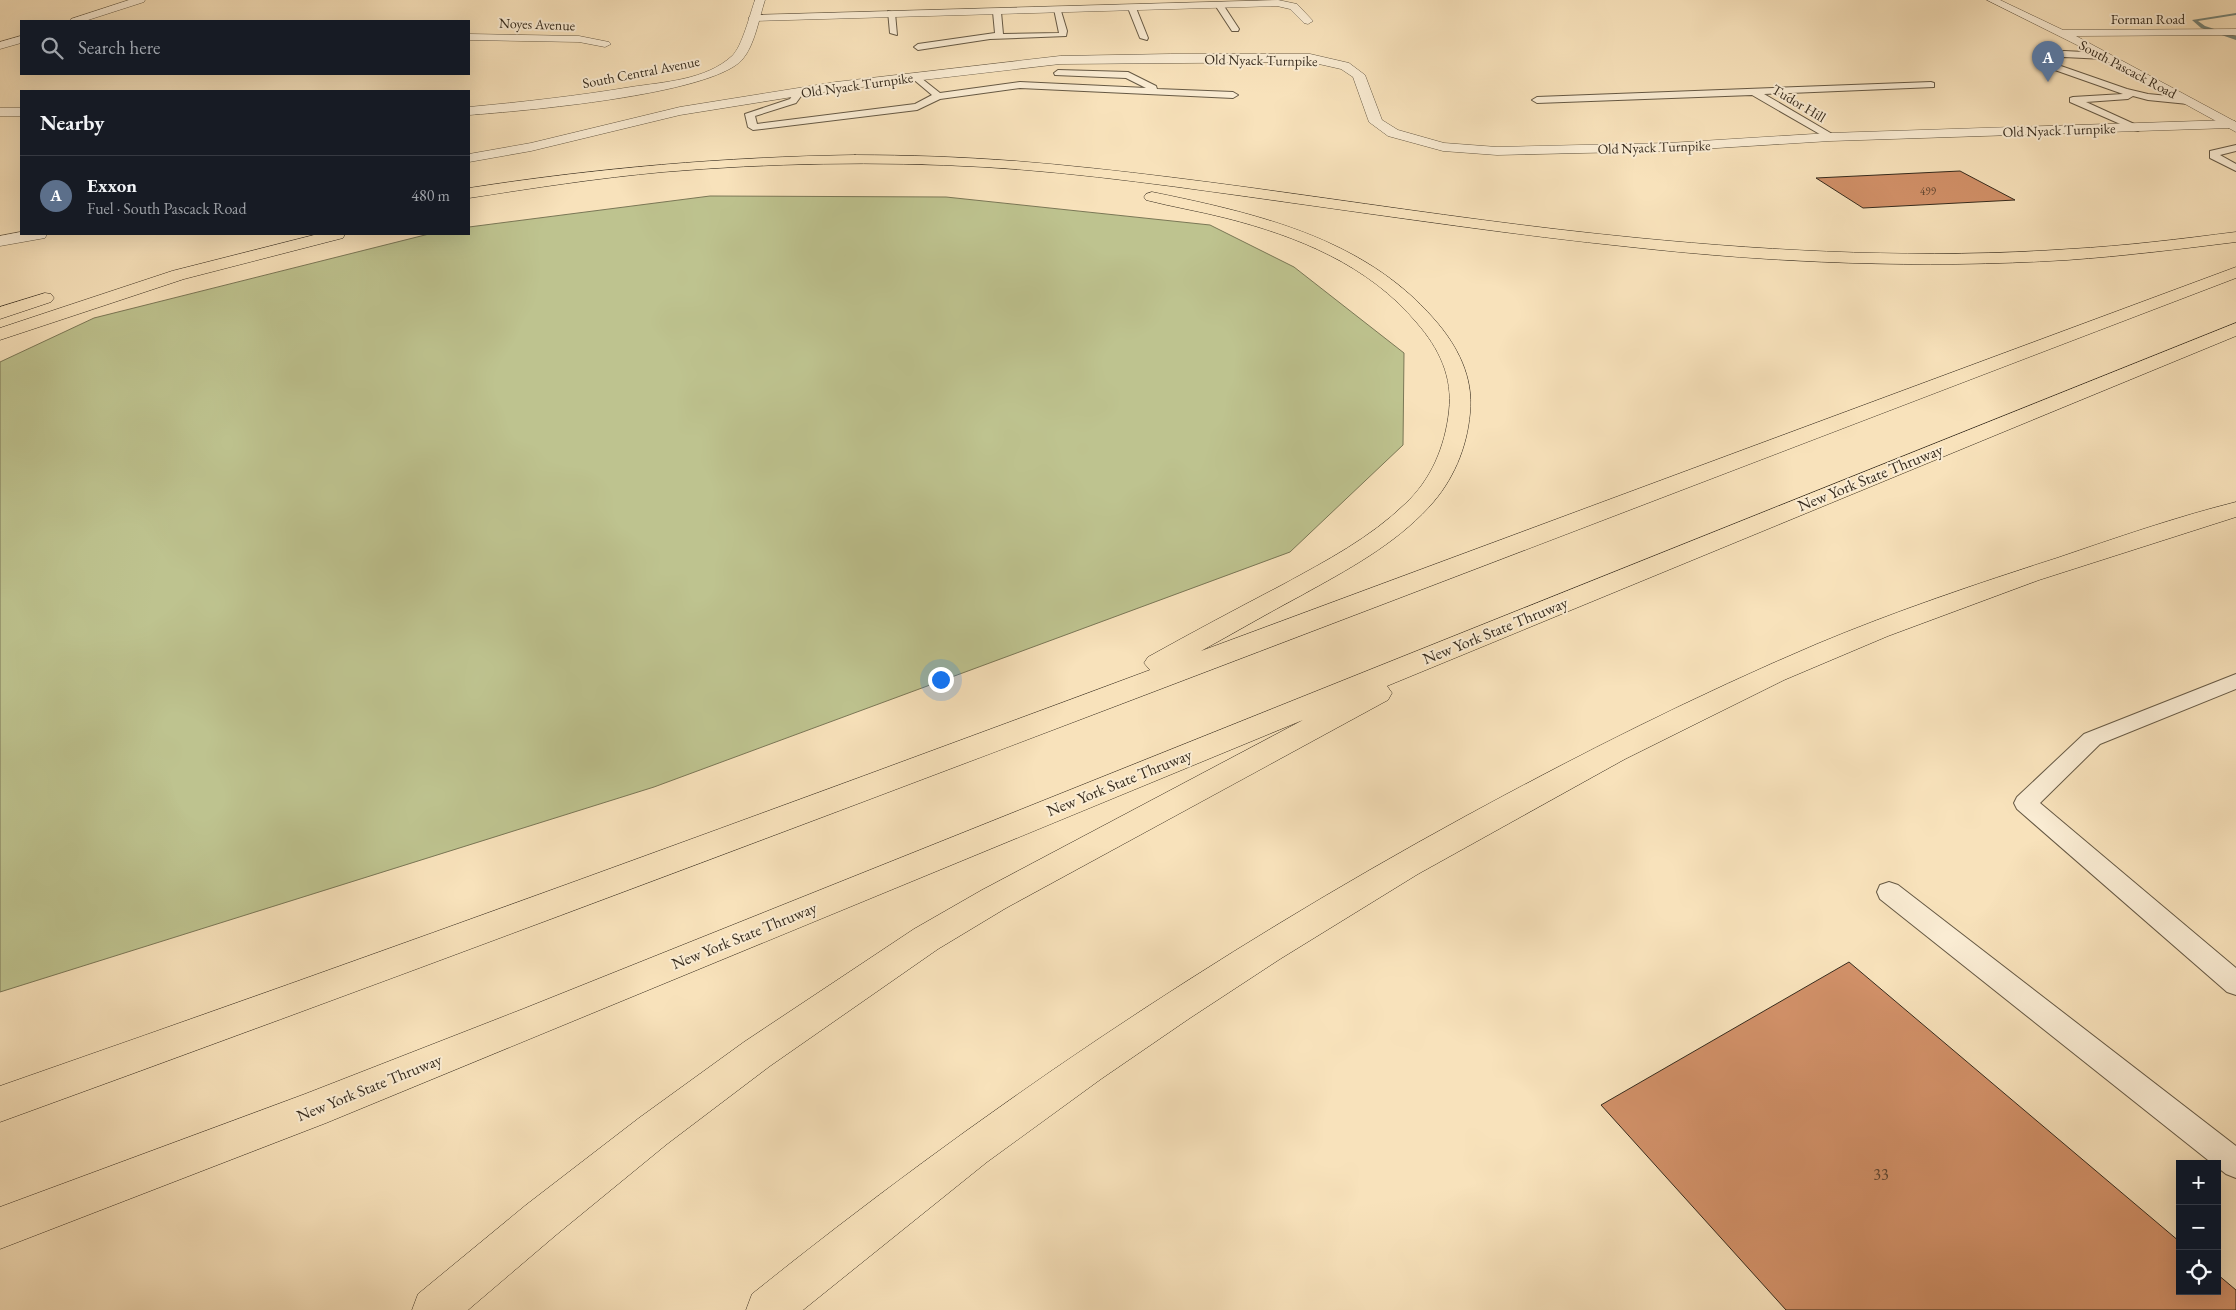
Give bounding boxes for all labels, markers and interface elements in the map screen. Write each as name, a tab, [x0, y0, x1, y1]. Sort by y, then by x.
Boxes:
street label: Forman Road	[2111, 10, 2186, 28]
street label: Noyes Avenue	[498, 14, 576, 34]
search box	[20, 20, 470, 75]
icon: search	[38, 34, 66, 62]
text: Search here	[78, 35, 160, 60]
street label: South Pascack Road	[2076, 36, 2181, 103]
pin: A	[2032, 41, 2064, 82]
street label: Old Nyack Turnpike	[1204, 50, 1318, 70]
street label: South Central Avenue	[581, 52, 702, 92]
street label: Old Nyack Turnpike	[800, 68, 915, 102]
street label: Tudor Hill	[1769, 80, 1830, 126]
text: Nearby	[40, 109, 104, 136]
street label: Old Nyack Turnpike	[2002, 119, 2116, 141]
street label: Old Nyack Turnpike	[1597, 136, 1711, 158]
text: Exxon	[87, 173, 137, 198]
house number: 499	[1920, 184, 1937, 198]
text: A	[50, 185, 62, 206]
text: 480 m	[411, 185, 450, 206]
text: Fuel · South Pascack Road	[87, 198, 247, 219]
street label: New York State Thruway	[1795, 438, 1947, 516]
street label: New York State Thruway	[1420, 591, 1572, 669]
your location	[928, 667, 954, 693]
street label: New York State Thruway	[1044, 743, 1196, 821]
street label: New York State Thruway	[669, 896, 821, 974]
street label: New York State Thruway	[294, 1048, 446, 1126]
map controls	[2176, 1160, 2221, 1295]
button: +	[2176, 1160, 2221, 1205]
house number: 33	[1873, 1164, 1889, 1185]
button: −	[2176, 1205, 2221, 1250]
button: locate	[2176, 1250, 2221, 1295]

